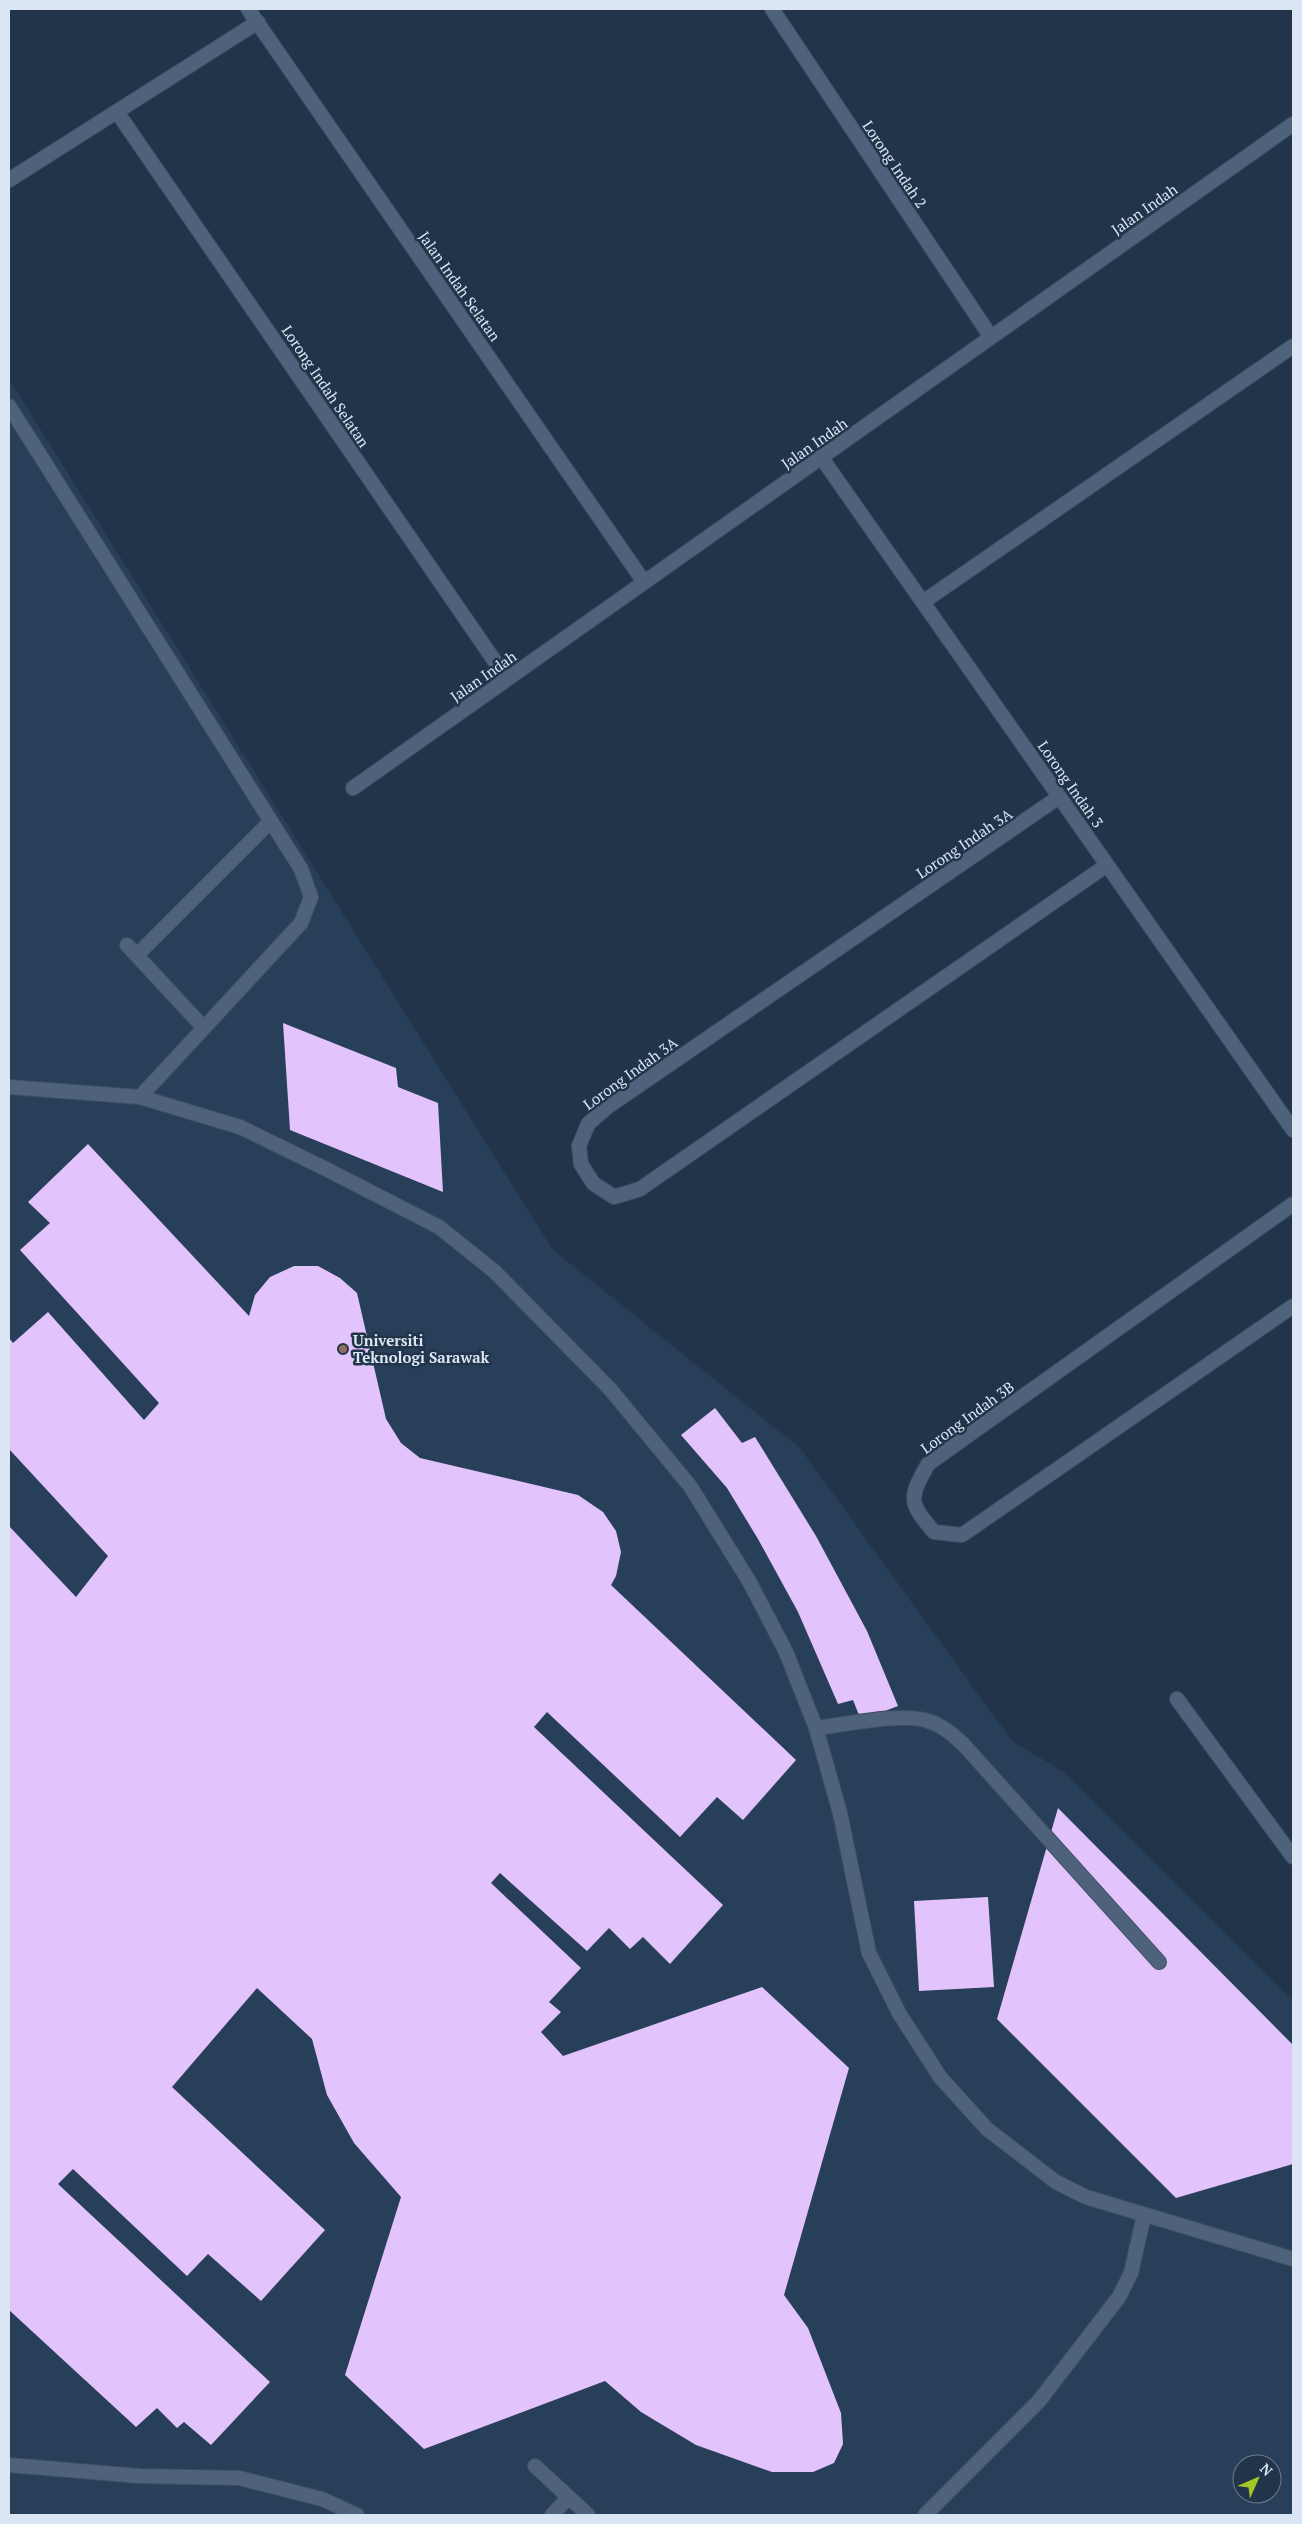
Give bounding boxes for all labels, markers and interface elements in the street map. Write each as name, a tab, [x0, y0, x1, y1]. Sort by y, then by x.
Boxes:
street label: Lorong Indah 2	[858, 116, 932, 212]
street label: Jalan Indah	[1107, 179, 1181, 239]
street label: Jalan Indah Selatan	[415, 227, 505, 345]
street label: Lorong Indah Selatan	[278, 321, 374, 451]
street label: Jalan Indah	[777, 413, 851, 473]
street label: Jalan Indah	[446, 646, 520, 706]
street label: Lorong Indah 3	[1034, 737, 1108, 831]
street label: Lorong Indah 3A	[912, 803, 1017, 883]
street label: Lorong Indah 3A	[579, 1032, 682, 1114]
place label: Universiti Teknologi Sarawak	[353, 1330, 490, 1367]
marker: Universiti Teknologi Sarawak	[337, 1343, 349, 1355]
street label: Lorong Indah 3B	[916, 1376, 1018, 1458]
north arrow	[1232, 2454, 1282, 2504]
text: N	[1256, 2459, 1277, 2480]

